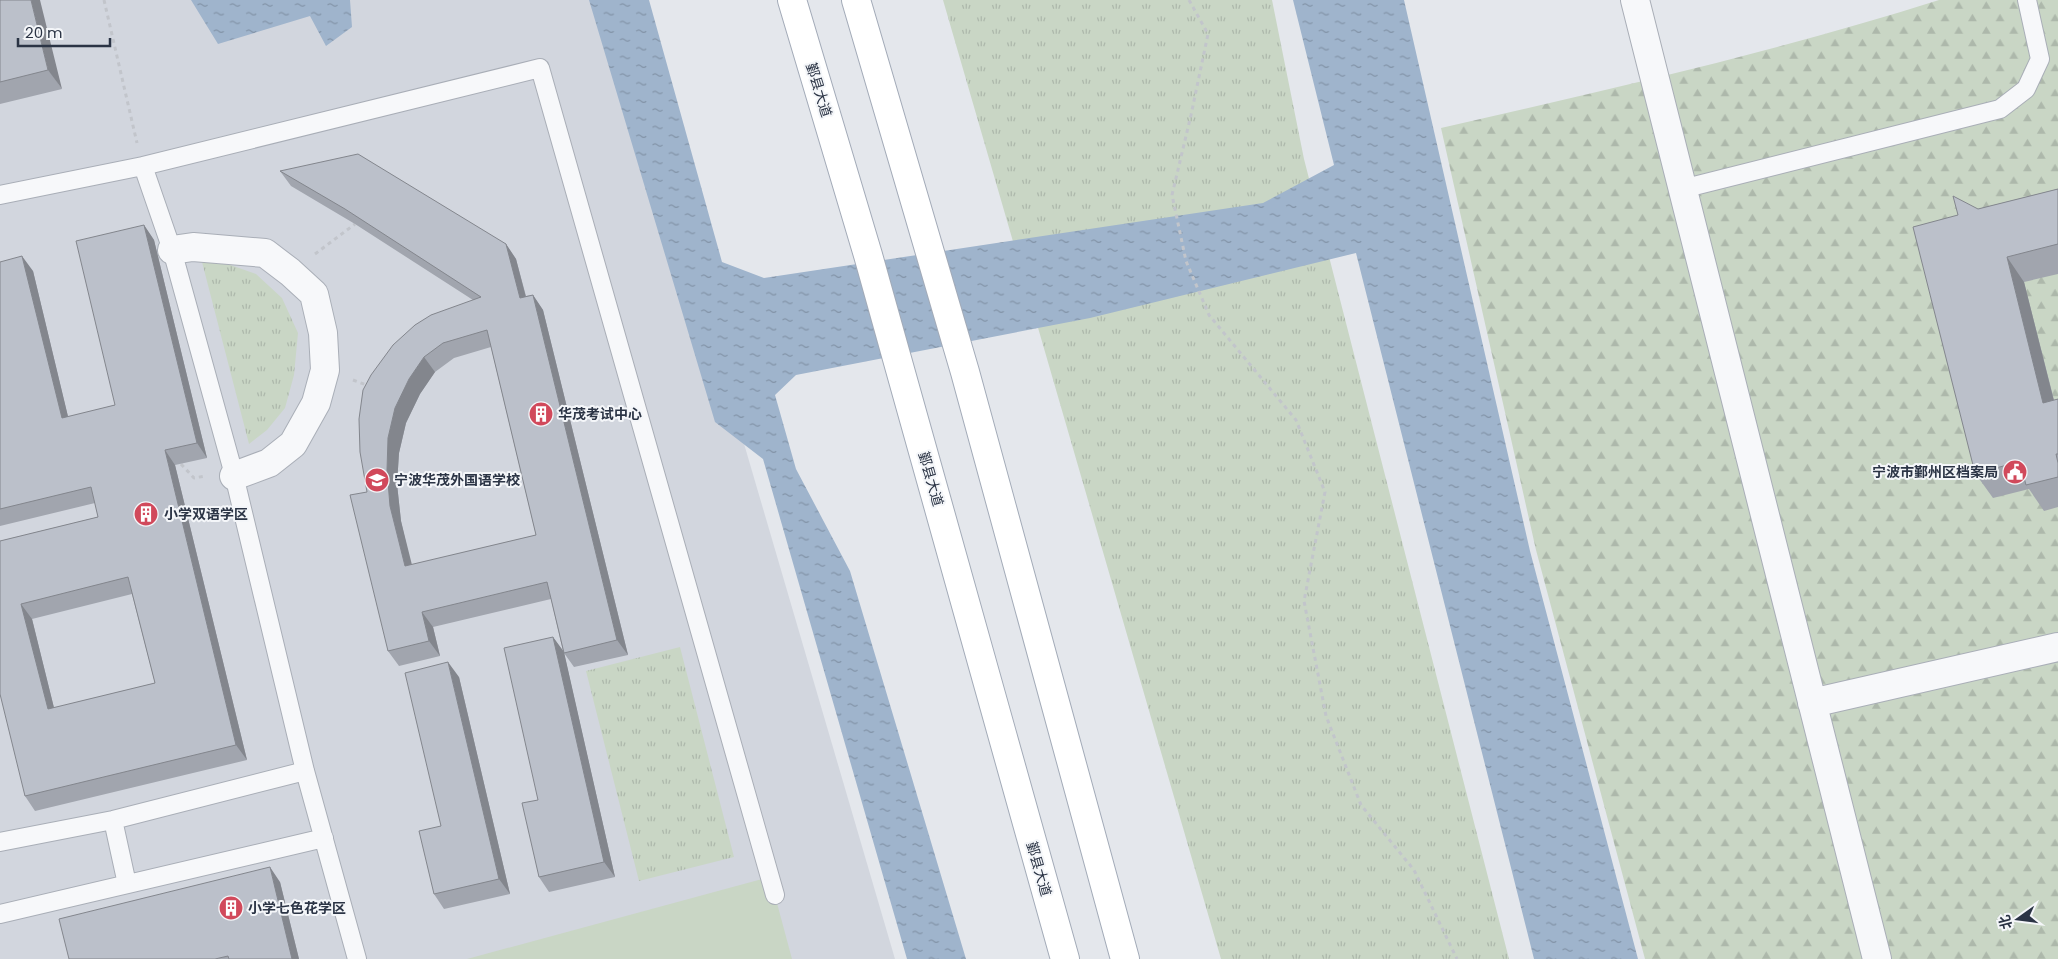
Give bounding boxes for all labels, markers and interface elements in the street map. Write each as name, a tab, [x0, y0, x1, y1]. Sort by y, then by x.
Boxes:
scale bar	[18, 15, 110, 47]
text: 20 m	[25, 22, 63, 43]
street label: 鄞县大道	[801, 60, 837, 120]
building icon: 华茂考试中心	[528, 401, 554, 427]
place label: 华茂考试中心	[558, 404, 642, 424]
street label: 鄞县大道	[914, 449, 948, 509]
public building icon: 宁波市鄞州区档案局	[2002, 459, 2028, 485]
place label: 宁波市鄞州区档案局	[1872, 462, 1998, 482]
school or university icon: 宁波华茂外国语学校	[364, 467, 390, 493]
place label: 宁波华茂外国语学校	[394, 470, 520, 490]
building icon: 小学双语学区	[133, 501, 159, 527]
place label: 小学双语学区	[164, 504, 248, 524]
street label: 鄞县大道	[1022, 839, 1056, 899]
north arrow	[1993, 894, 2043, 944]
building icon: 小学七色花学区	[218, 895, 244, 921]
place label: 小学七色花学区	[248, 898, 346, 918]
text: 北	[1994, 913, 2017, 931]

